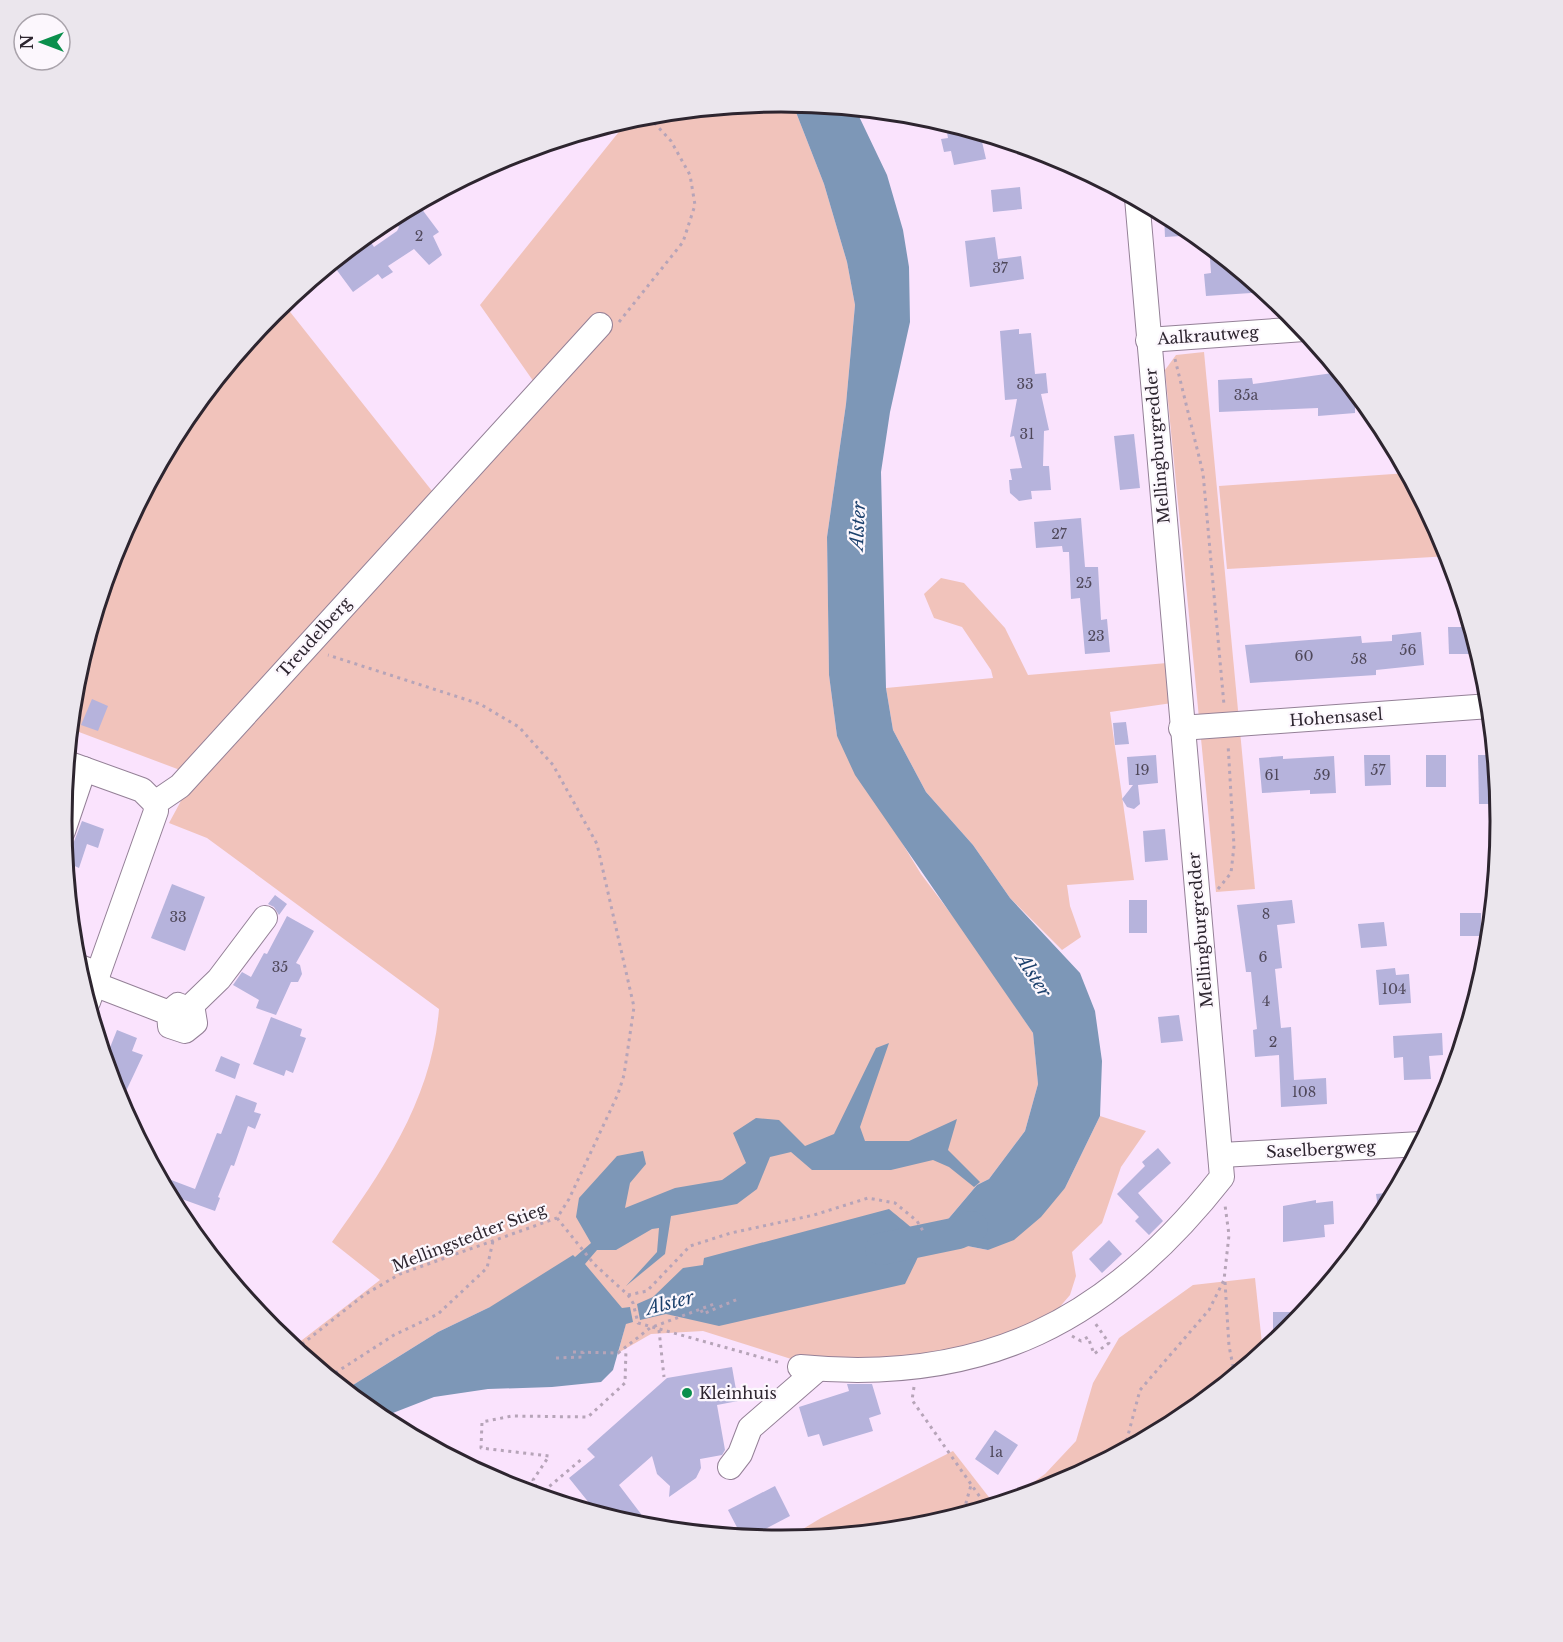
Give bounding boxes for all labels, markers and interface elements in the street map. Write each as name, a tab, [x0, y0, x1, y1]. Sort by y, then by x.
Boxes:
north arrow	[12, 12, 72, 72]
text: N	[17, 34, 37, 50]
house number: 2	[415, 227, 423, 245]
house number: 37	[992, 259, 1009, 277]
street label: Aalkrautweg	[1156, 321, 1260, 349]
street label: Mellingburgredder	[1140, 367, 1174, 525]
house number: 33	[1016, 375, 1034, 393]
house number: 35a	[1234, 386, 1258, 404]
house number: 31	[1020, 425, 1034, 443]
water label: Alster	[846, 500, 870, 553]
house number: 27	[1051, 525, 1068, 543]
house number: 25	[1076, 574, 1092, 592]
street label: Treudelberg	[273, 592, 356, 681]
house number: 23	[1087, 627, 1105, 645]
house number: 56	[1400, 641, 1416, 659]
house number: 60	[1295, 647, 1314, 665]
house number: 58	[1351, 650, 1367, 668]
street label: Hohensasel	[1289, 704, 1383, 730]
house number: 19	[1134, 761, 1150, 779]
house number: 57	[1371, 761, 1386, 779]
house number: 61	[1264, 766, 1280, 784]
house number: 59	[1314, 766, 1330, 784]
street label: Mellingburgredder	[1183, 851, 1217, 1009]
house number: 8	[1262, 905, 1270, 923]
house number: 33	[169, 908, 187, 926]
water label: Alster	[1009, 947, 1056, 1002]
house number: 6	[1258, 948, 1268, 966]
house number: 35	[272, 958, 288, 976]
house number: 104	[1382, 980, 1406, 998]
house number: 4	[1262, 992, 1270, 1010]
house number: 2	[1269, 1033, 1277, 1051]
house number: 108	[1292, 1083, 1316, 1101]
street label: Saselbergweg	[1266, 1136, 1377, 1162]
street label: Mellingstedter Stieg	[389, 1198, 549, 1276]
water label: Alster	[642, 1286, 697, 1320]
place label: Kleinhuis	[699, 1383, 777, 1403]
marker: Kleinhuis	[680, 1386, 694, 1400]
house number: 1a	[989, 1443, 1003, 1461]

